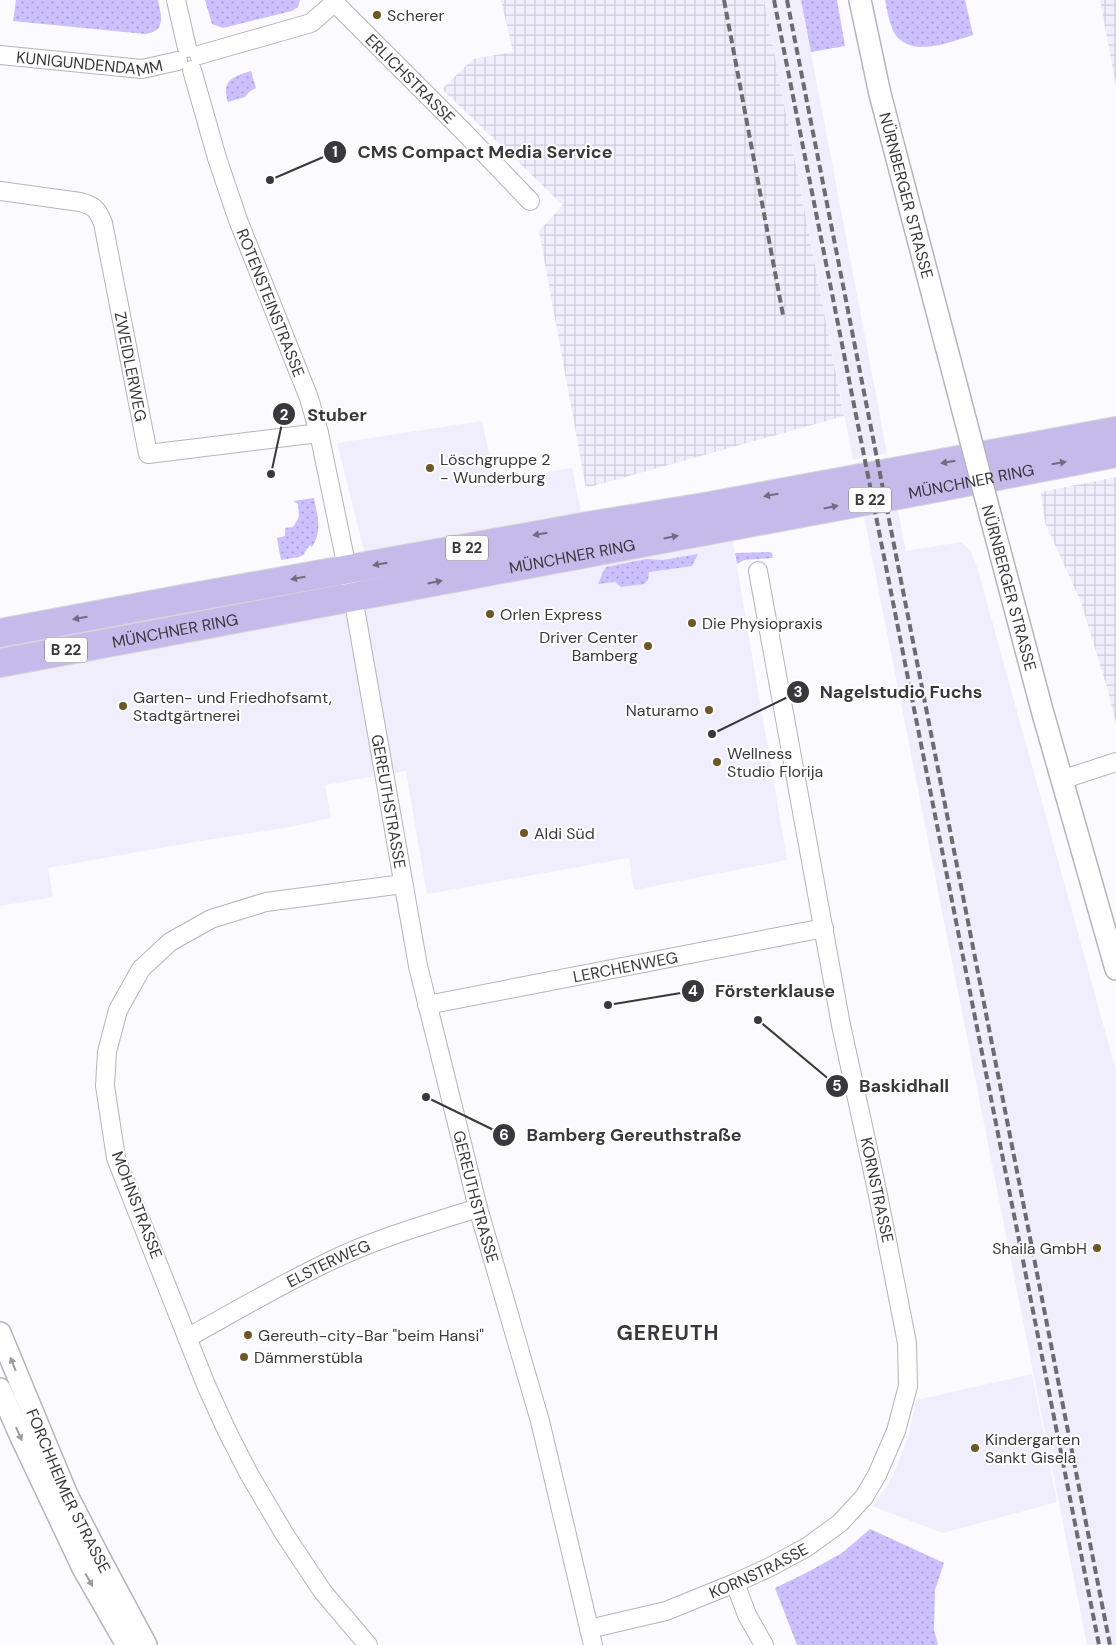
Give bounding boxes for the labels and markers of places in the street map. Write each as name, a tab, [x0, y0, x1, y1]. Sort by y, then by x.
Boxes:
place label: Scherer	[387, 5, 444, 26]
marker: Scherer	[371, 9, 383, 21]
callout: CMS Compact Media Service	[323, 135, 623, 168]
callout: Stuber	[272, 398, 376, 431]
place label: Löschgruppe 2 - Wunderburg	[440, 449, 551, 488]
marker: Löschgruppe 2 - Wunderburg	[424, 462, 436, 474]
place label: Orlen Express	[500, 604, 602, 625]
marker: Orlen Express	[484, 608, 496, 620]
place label: Die Physiopraxis	[702, 613, 823, 634]
marker: Die Physiopraxis	[686, 617, 698, 629]
place label: Driver Center Bamberg	[539, 627, 638, 666]
marker: Driver Center Bamberg	[642, 640, 654, 652]
callout: Nagelstudio Fuchs	[785, 675, 993, 708]
place label: Garten- und Friedhofsamt, Stadtgärtnerei	[133, 687, 332, 726]
marker: Garten- und Friedhofsamt, Stadtgärtnerei	[117, 700, 129, 712]
place label: Naturamo	[626, 700, 699, 721]
marker: Naturamo	[703, 704, 715, 716]
place label: Wellness Studio Florija	[727, 743, 823, 782]
marker: Wellness Studio Florija	[711, 756, 723, 768]
place label: Aldi Süd	[534, 823, 595, 844]
marker: Aldi Süd	[518, 827, 530, 839]
callout: Försterklause	[680, 974, 845, 1007]
callout: Baskidhall	[824, 1069, 959, 1102]
callout: Bamberg Gereuthstraße	[492, 1118, 752, 1151]
place label: Shaila GmbH	[992, 1238, 1087, 1259]
marker: Shaila GmbH	[1091, 1242, 1103, 1254]
place label: Gereuth-city-Bar "beim Hansi"	[258, 1325, 484, 1346]
marker: Gereuth-city-Bar "beim Hansi"	[242, 1329, 254, 1341]
place label: Dämmerstübla	[254, 1347, 363, 1368]
marker: Dämmerstübla	[238, 1351, 250, 1363]
place label: Kindergarten Sankt Gisela	[985, 1429, 1080, 1468]
marker: Kindergarten Sankt Gisela	[969, 1442, 981, 1454]

